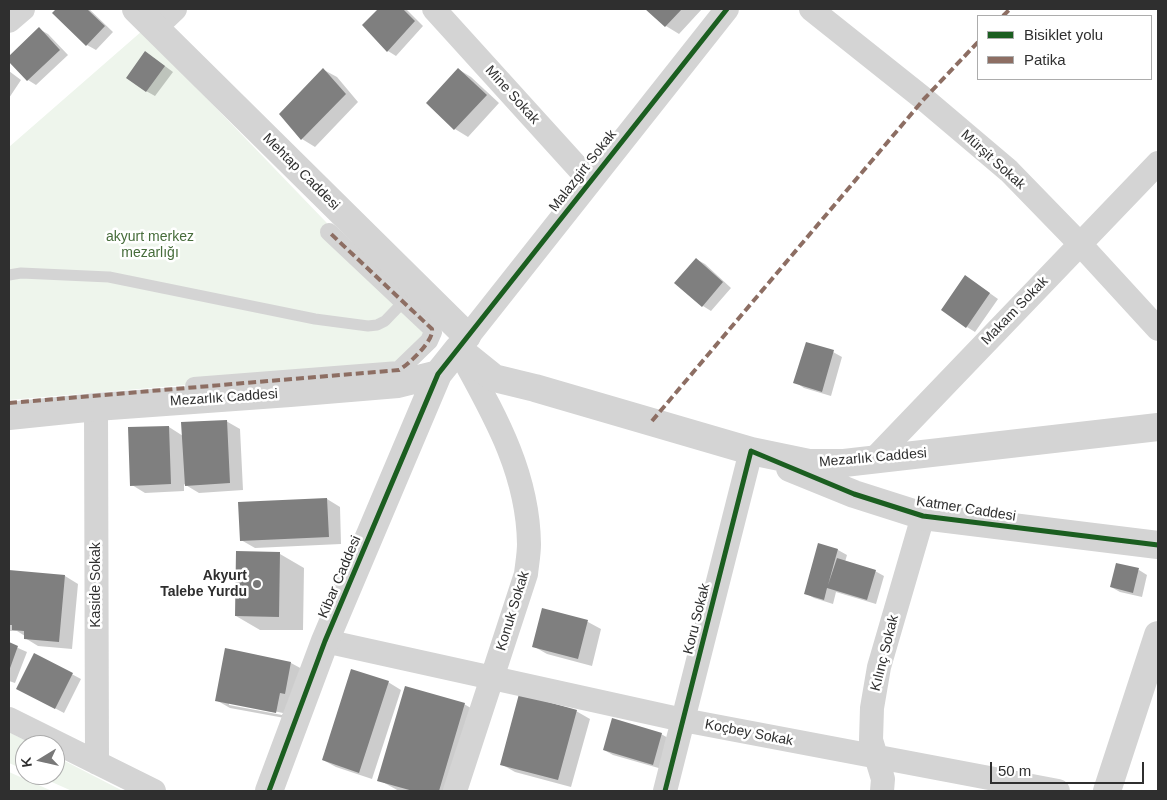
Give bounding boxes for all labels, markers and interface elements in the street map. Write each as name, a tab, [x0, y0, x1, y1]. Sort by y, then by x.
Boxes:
legend	[977, 15, 1152, 80]
text: Bisiklet yolu	[1024, 26, 1103, 43]
text: Patika	[1024, 51, 1066, 68]
street label: Mine Sokak	[481, 62, 543, 128]
street label: Malazgirt Sokak	[546, 127, 620, 215]
street label: Mürşit Sokak	[957, 127, 1029, 193]
street label: Mehtap Caddesi	[259, 130, 343, 214]
park label: akyurt merkez mezarlığı	[106, 229, 194, 262]
street label: Makam Sokak	[978, 273, 1052, 349]
street label: Mezarlık Caddesi	[169, 386, 279, 410]
street label: Mezarlık Caddesi	[818, 445, 928, 471]
street label: Katmer Caddesi	[915, 493, 1017, 525]
street label: Kibar Caddesi	[315, 533, 365, 621]
street label: Kaside Sokak	[88, 542, 104, 628]
place label: Akyurt Talebe Yurdu	[160, 568, 247, 600]
street label: Konuk Sokak	[493, 569, 533, 653]
marker: Akyurt Talebe Yurdu	[251, 578, 263, 590]
street label: Koru Sokak	[680, 582, 714, 656]
street label: Kılınç Sokak	[867, 613, 903, 693]
street label: Koçbey Sokak	[703, 716, 795, 750]
north arrow	[15, 735, 65, 785]
scale bar	[992, 752, 1146, 784]
text: K	[17, 756, 35, 768]
text: 50 m	[998, 762, 1031, 779]

